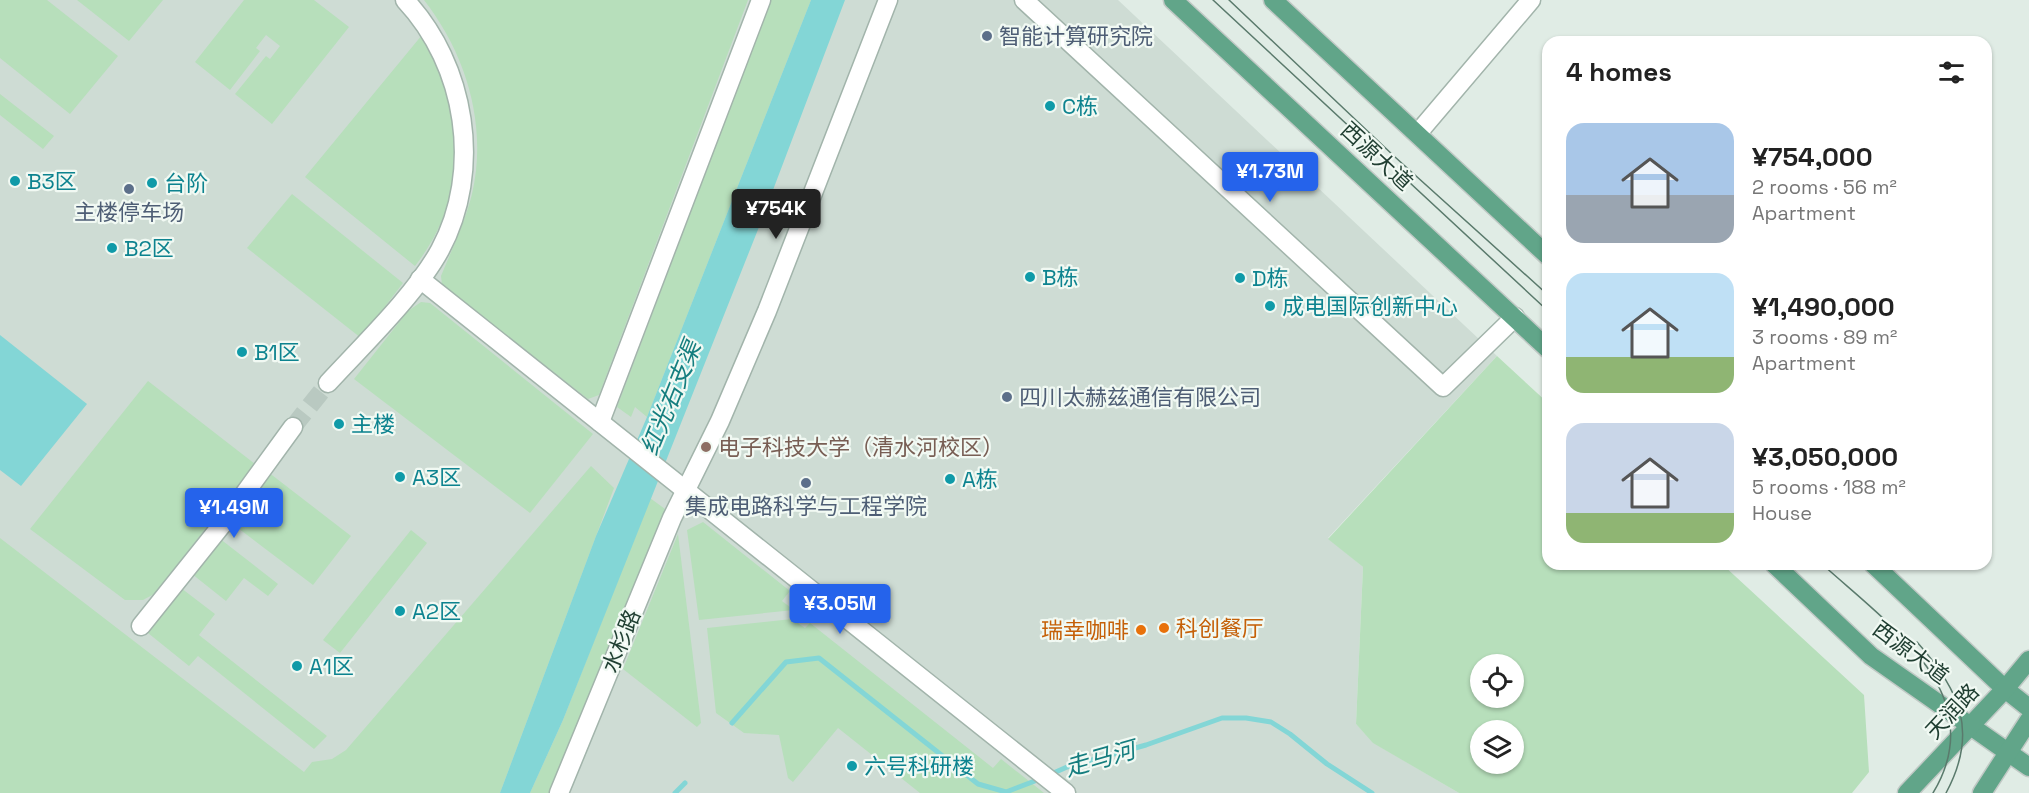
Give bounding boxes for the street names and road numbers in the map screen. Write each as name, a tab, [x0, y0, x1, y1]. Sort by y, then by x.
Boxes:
street label: 西源大道	[1335, 116, 1419, 196]
street label: 水杉路	[596, 605, 646, 677]
street label: 西源大道	[1867, 614, 1955, 690]
street label: 天润路	[1919, 677, 1985, 745]

